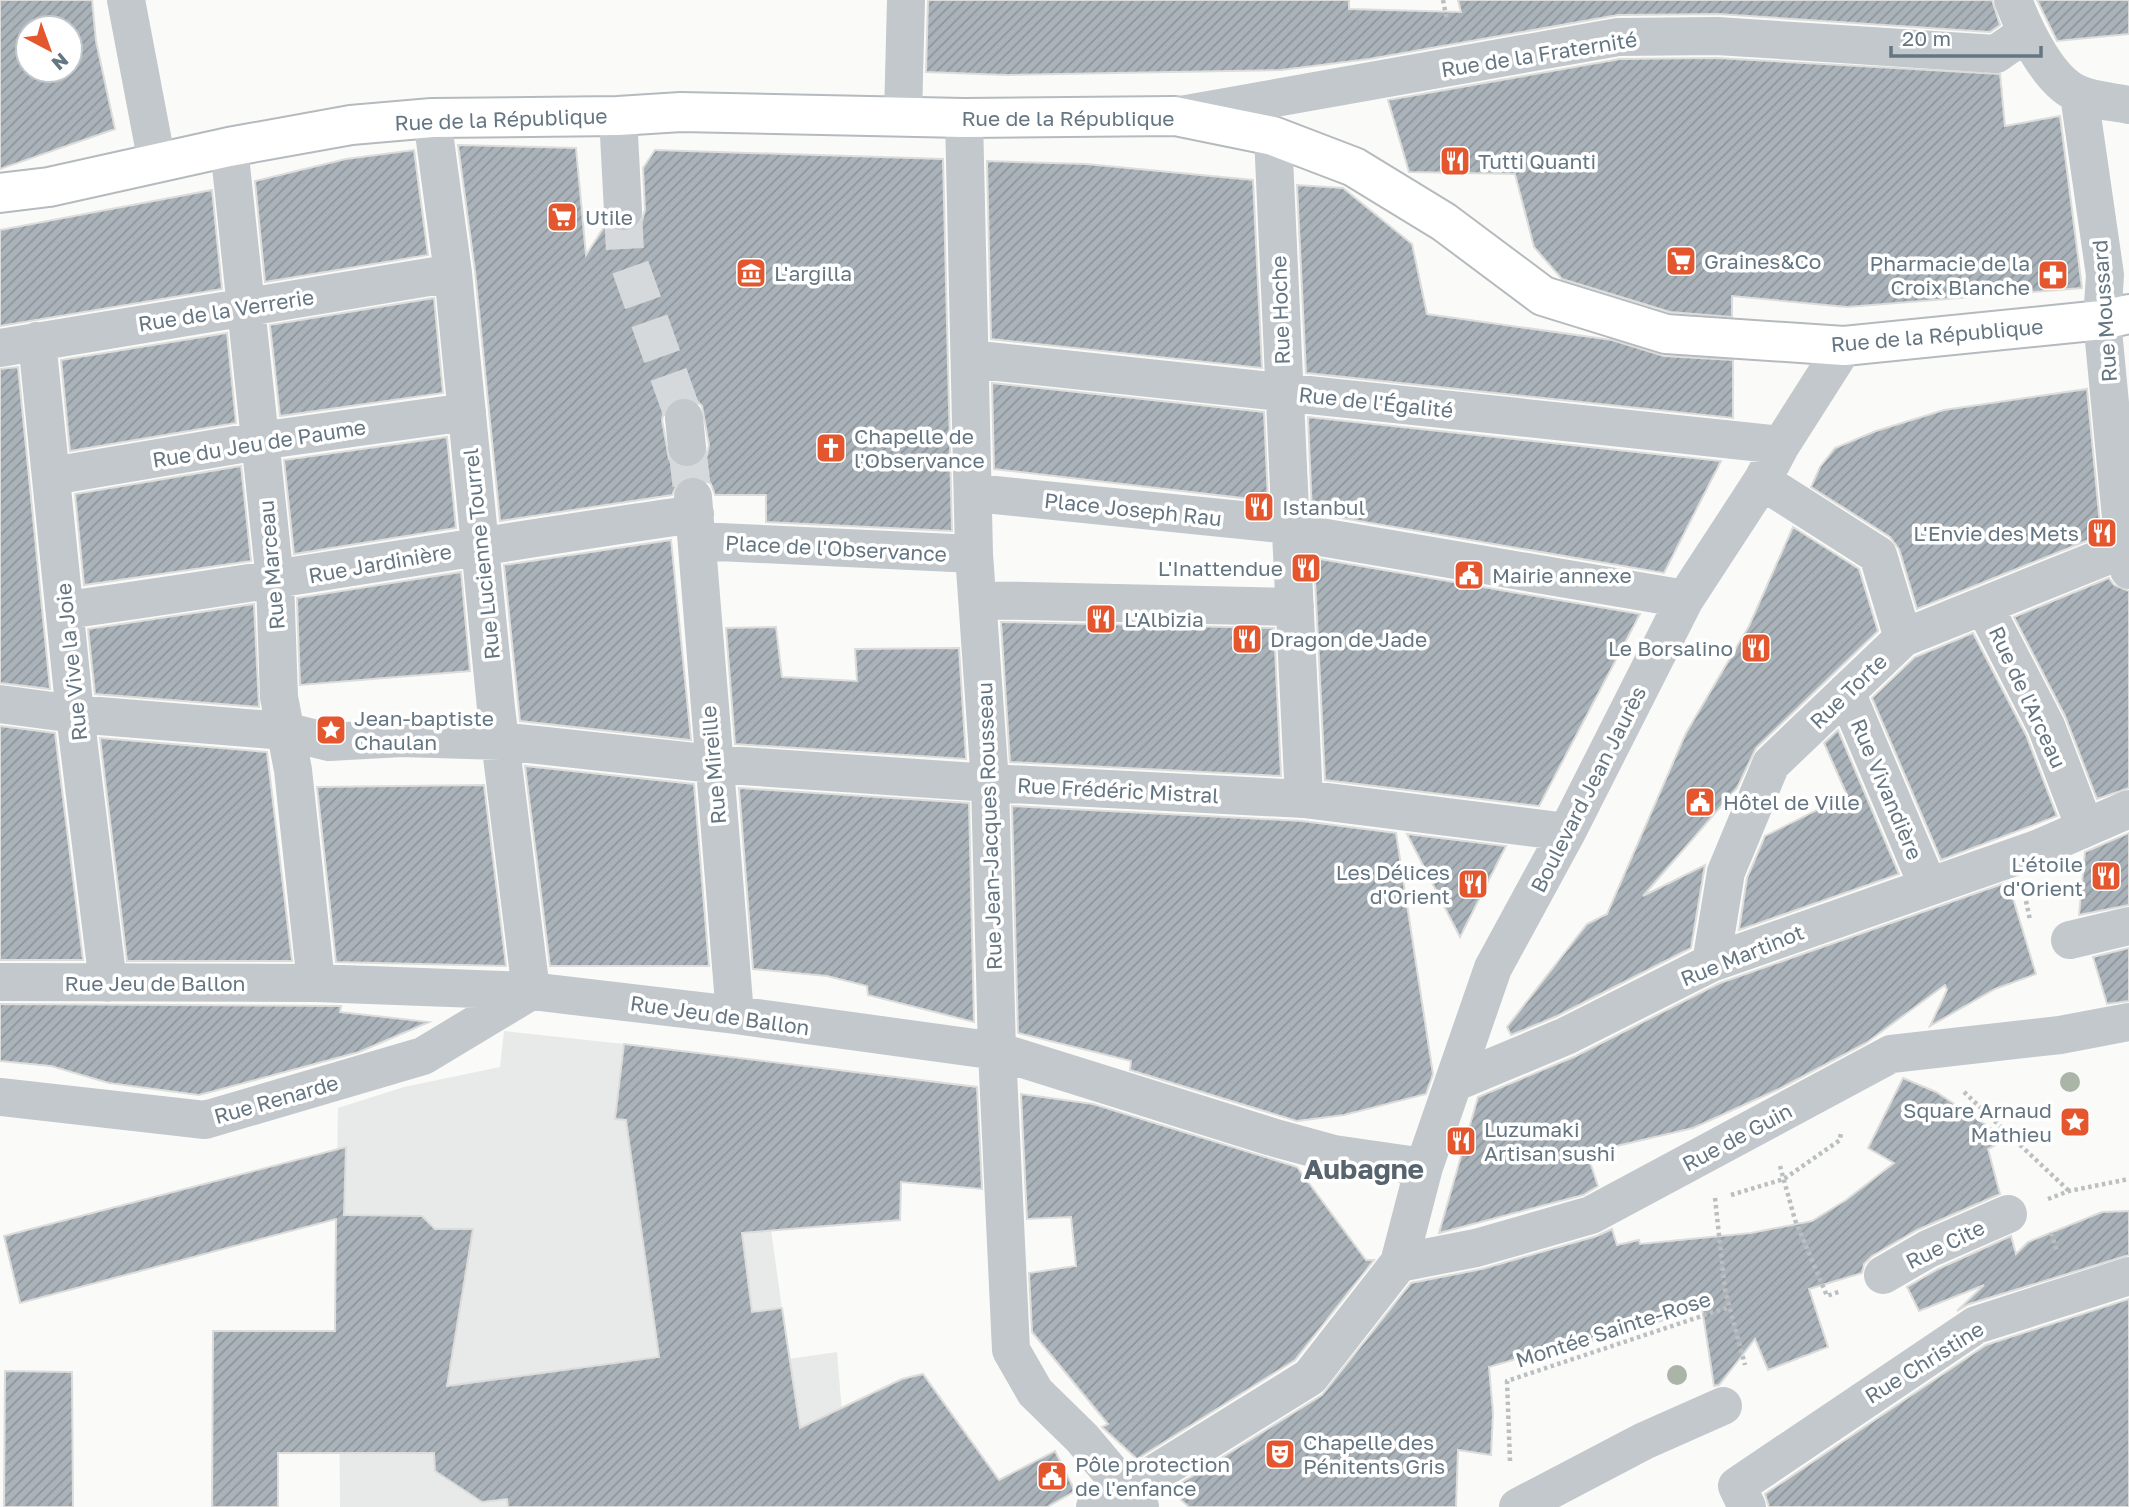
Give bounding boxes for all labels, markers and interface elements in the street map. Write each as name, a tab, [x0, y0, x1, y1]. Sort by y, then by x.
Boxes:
north arrow	[14, 14, 84, 84]
scale bar	[1891, 14, 2042, 58]
text: 20 m	[1902, 25, 1951, 51]
street label: Rue de la Fraternité	[1439, 26, 1639, 82]
text: N	[47, 49, 73, 76]
street label: Rue de la République	[394, 102, 608, 136]
street label: Rue de la République	[961, 105, 1175, 131]
restaurant icon: Tutti Quanti	[1438, 144, 1472, 178]
place label: Tutti Quanti	[1478, 148, 1596, 174]
supermarket icon: Utile	[545, 200, 579, 234]
place label: Utile	[585, 204, 633, 230]
street label: Rue Moussard	[2086, 239, 2122, 383]
supermarket icon: Graines&Co	[1664, 244, 1698, 278]
place label: Graines&Co	[1704, 248, 1821, 274]
place label: Pharmacie de la Croix Blanche	[1869, 250, 2030, 300]
street label: Rue Hoche	[1265, 255, 1295, 365]
museum icon: L'argilla	[734, 256, 768, 290]
pharmacy icon: Pharmacie de la Croix Blanche	[2036, 258, 2070, 292]
place label: L'argilla	[774, 260, 852, 286]
street label: Rue de la Verrerie	[136, 283, 316, 337]
street label: Rue de la République	[1830, 313, 2044, 357]
street label: Rue de l'Égalité	[1297, 381, 1455, 423]
street label: Rue du Jeu de Paume	[150, 413, 368, 473]
place label: Chapelle de l'Observance	[854, 423, 985, 473]
church icon: Chapelle de l'Observance	[814, 431, 848, 465]
street label: Rue Lucienne Tourrel	[457, 447, 505, 661]
street label: Place Joseph Rau	[1043, 487, 1223, 531]
restaurant icon: Istanbul	[1242, 490, 1276, 524]
place label: Istanbul	[1282, 494, 1365, 520]
street label: Rue Marceau	[252, 499, 290, 631]
restaurant icon: L'Envie des Mets	[2085, 516, 2119, 550]
place label: L'Envie des Mets	[1913, 520, 2079, 546]
street label: Place de l'Observance	[724, 529, 948, 567]
street label: Rue Jardinière	[306, 538, 454, 588]
restaurant icon: L'Inattendue	[1289, 551, 1323, 585]
place label: L'Inattendue	[1158, 555, 1283, 581]
public building icon: Mairie annexe	[1452, 558, 1486, 592]
place label: Mairie annexe	[1492, 562, 1632, 588]
street label: Rue Vive la Joie	[50, 582, 92, 742]
restaurant icon: L'Albizia	[1084, 602, 1118, 636]
place label: L'Albizia	[1124, 606, 1204, 632]
restaurant icon: Dragon de Jade	[1230, 622, 1264, 656]
street label: Rue de l'Arceau	[1984, 622, 2072, 772]
place label: Dragon de Jade	[1270, 626, 1427, 652]
restaurant icon: Le Borsalino	[1739, 631, 1773, 665]
place label: Le Borsalino	[1608, 635, 1733, 661]
street label: Rue Torte	[1804, 648, 1892, 734]
street label: Boulevard Jean Jaurès	[1525, 681, 1651, 897]
street label: Rue Jean-Jacques Rousseau	[971, 682, 1007, 970]
place label: Jean-baptiste Chaulan	[354, 705, 494, 755]
street label: Rue Mireille	[695, 705, 731, 825]
place icon: Jean-baptiste Chaulan	[314, 713, 348, 747]
street label: Rue Vivandière	[1846, 715, 1928, 863]
street label: Rue Frédéric Mistral	[1016, 772, 1220, 808]
public building icon: Hôtel de Ville	[1683, 785, 1717, 819]
place label: Hôtel de Ville	[1723, 789, 1860, 815]
place label: L'étoile d'Orient	[2003, 851, 2083, 901]
place label: Les Délices d'Orient	[1336, 859, 1450, 909]
restaurant icon: L'étoile d'Orient	[2089, 859, 2123, 893]
restaurant icon: Les Délices d'Orient	[1456, 867, 1490, 901]
street label: Rue Martinot	[1677, 919, 1807, 991]
street label: Rue Jeu de Ballon	[65, 970, 245, 996]
street label: Rue Jeu de Ballon	[629, 990, 811, 1040]
street label: Rue Renarde	[211, 1069, 341, 1129]
street label: Rue de Guin	[1678, 1097, 1796, 1177]
place label: Square Arnaud Mathieu	[1903, 1097, 2052, 1147]
place icon: Square Arnaud Mathieu	[2058, 1105, 2092, 1139]
place label: Luzumaki Artisan sushi	[1484, 1116, 1615, 1166]
restaurant icon: Luzumaki Artisan sushi	[1444, 1124, 1478, 1158]
district label: Aubagne	[1304, 1152, 1424, 1185]
street label: Rue Cite	[1901, 1214, 1989, 1274]
street label: Montée Sainte-Rose	[1512, 1285, 1714, 1373]
street label: Rue Christine	[1860, 1315, 1988, 1409]
place label: Chapelle des Pénitents Gris	[1303, 1429, 1445, 1479]
theatre icon: Chapelle des Pénitents Gris	[1263, 1437, 1297, 1471]
place label: Pôle protection de l'enfance	[1075, 1451, 1230, 1501]
public building icon: Pôle protection de l'enfance	[1035, 1459, 1069, 1493]

